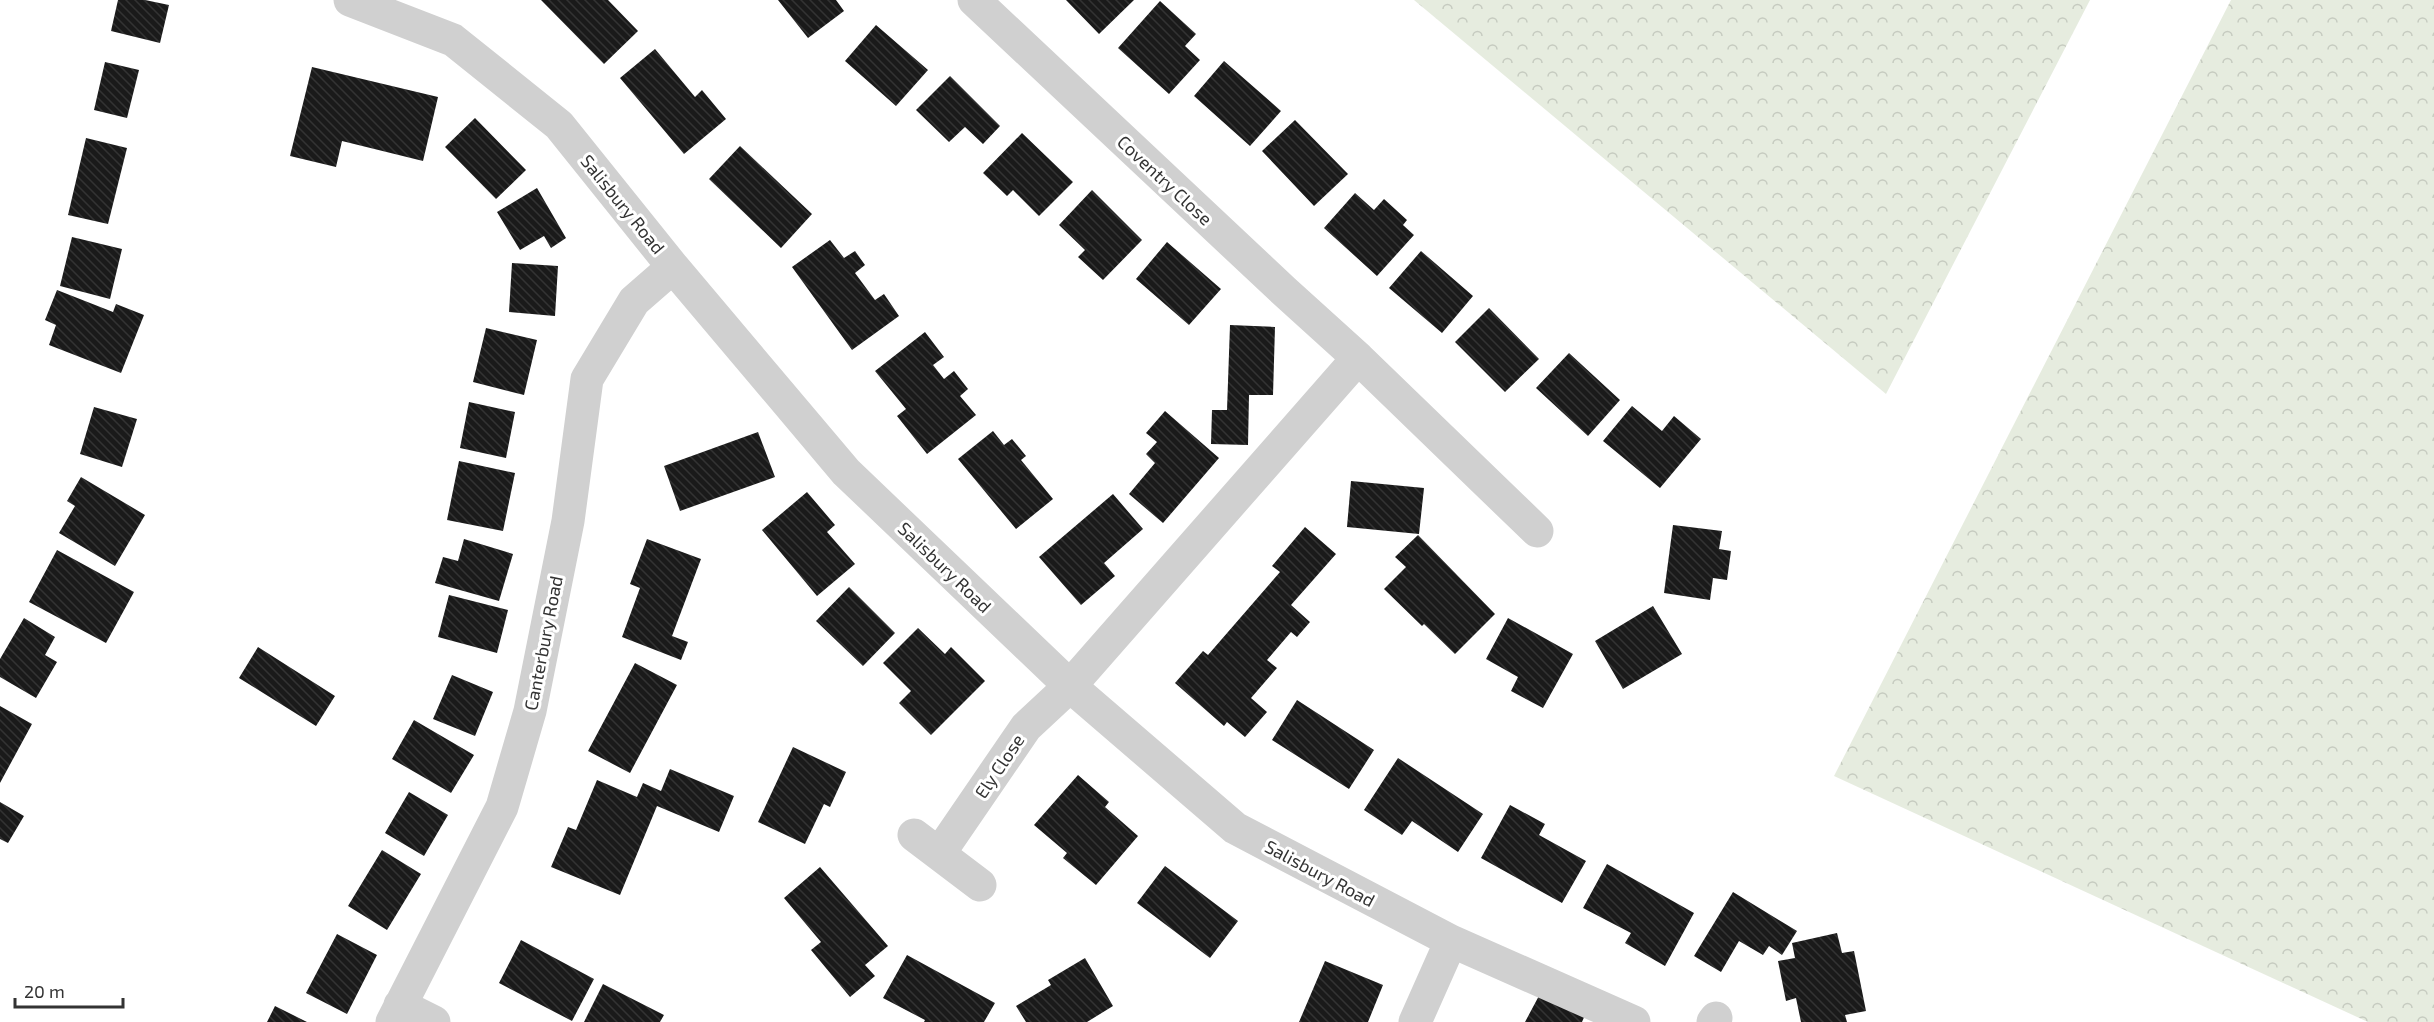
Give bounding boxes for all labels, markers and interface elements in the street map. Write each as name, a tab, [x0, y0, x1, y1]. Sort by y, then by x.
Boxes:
street label: Coventry Close	[1113, 130, 1217, 230]
street label: Salisbury Road	[576, 150, 670, 258]
street label: Salisbury Road	[894, 517, 996, 617]
street label: Canterbury Road	[519, 574, 567, 712]
street label: Ely Close	[970, 730, 1028, 802]
street label: Salisbury Road	[1261, 835, 1379, 911]
scale bar	[15, 971, 123, 1009]
text: 20 m	[24, 980, 65, 1002]

